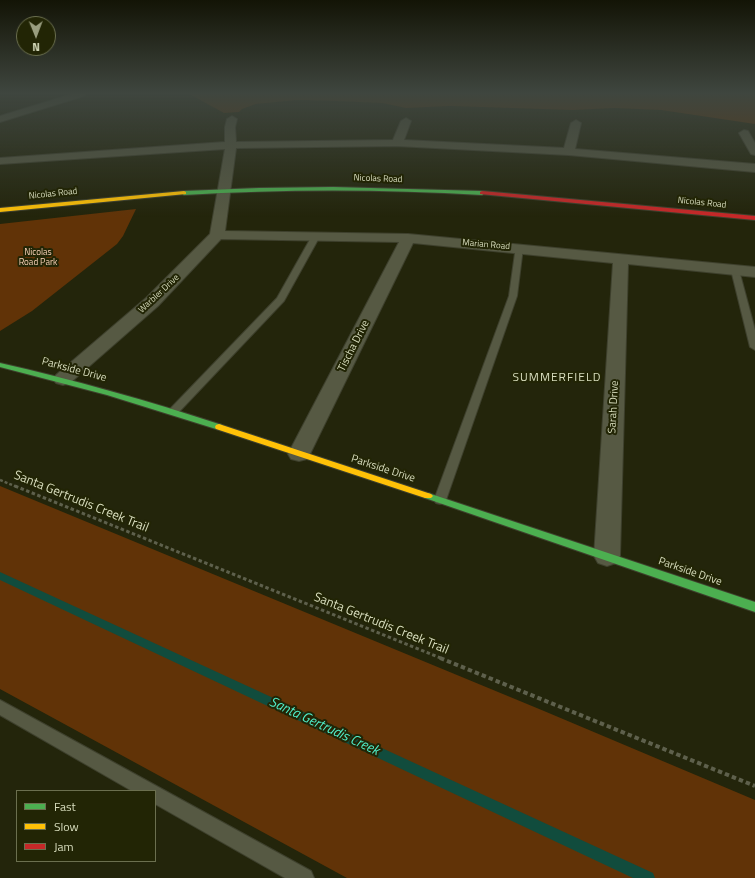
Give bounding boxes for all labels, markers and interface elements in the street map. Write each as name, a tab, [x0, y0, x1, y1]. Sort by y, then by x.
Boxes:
north arrow	[16, 16, 56, 56]
text: N	[32, 39, 40, 55]
street label: Nicolas Road	[353, 173, 403, 185]
street label: Nicolas Road	[28, 186, 78, 202]
street label: Nicolas Road	[677, 195, 727, 211]
street label: Marian Road	[462, 238, 510, 252]
park label: Nicolas Road Park	[19, 248, 57, 269]
street label: Warbler Drive	[136, 272, 182, 316]
street label: Tischa Drive	[335, 318, 373, 374]
street label: Parkside Drive	[40, 355, 108, 385]
district label: SUMMERFIELD	[513, 371, 601, 385]
street label: Sarah Drive	[606, 380, 622, 434]
street label: Parkside Drive	[349, 452, 417, 486]
street label: Santa Gertrudis Creek Trail	[11, 468, 151, 536]
street label: Parkside Drive	[656, 555, 724, 589]
street label: Santa Gertrudis Creek Trail	[311, 590, 451, 658]
water label: Santa Gertrudis Creek	[266, 694, 382, 760]
legend	[16, 790, 156, 862]
text: Fast	[54, 797, 76, 816]
text: Slow	[54, 817, 79, 836]
text: Jam	[54, 837, 74, 856]

